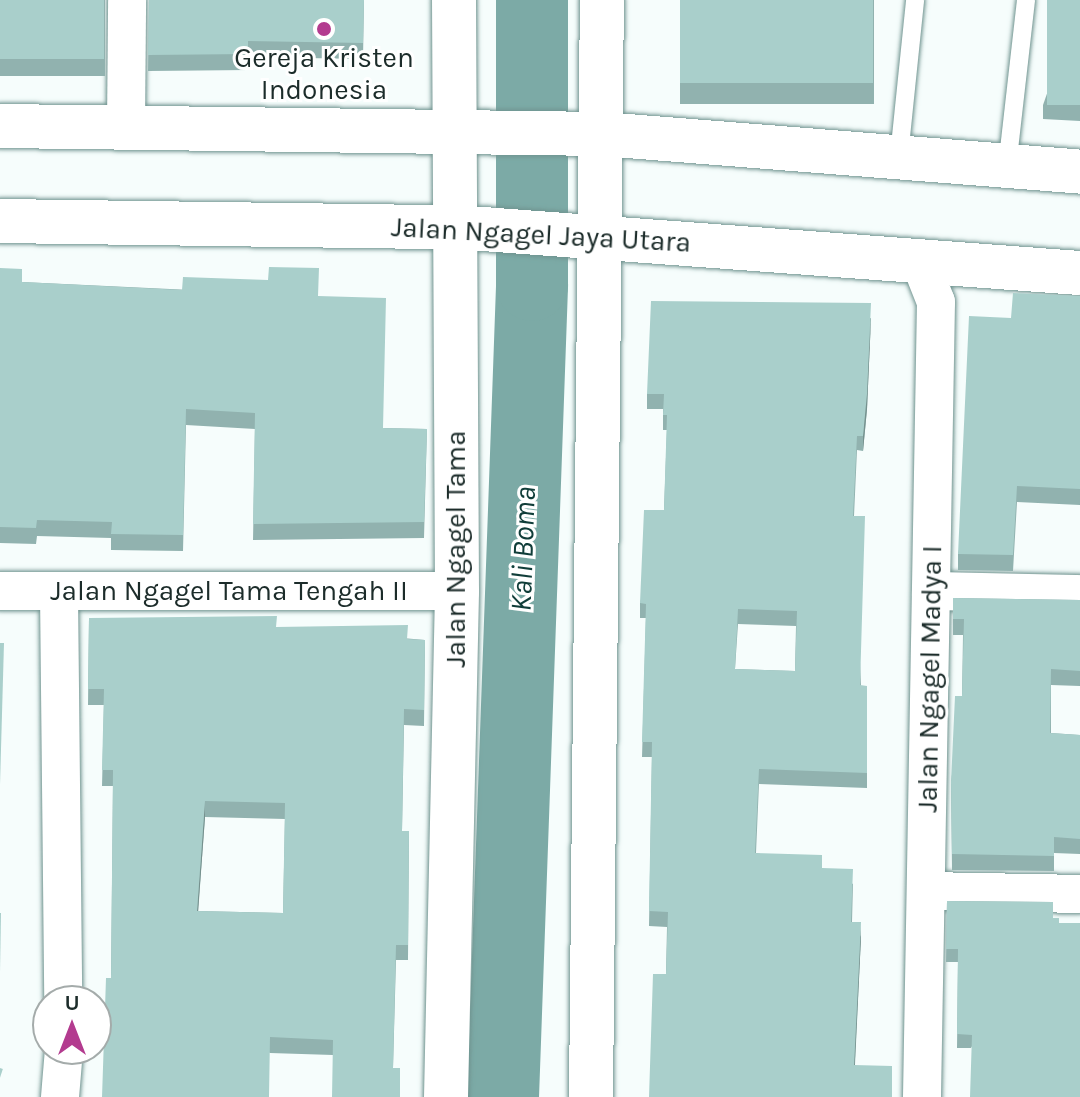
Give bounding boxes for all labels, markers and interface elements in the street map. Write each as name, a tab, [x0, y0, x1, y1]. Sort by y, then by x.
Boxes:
marker: Gereja Kristen Indonesia	[315, 20, 333, 38]
place label: Gereja Kristen Indonesia	[234, 41, 414, 107]
street label: Jalan Ngagel Jaya Utara	[390, 210, 692, 260]
street label: Jalan Ngagel Tama	[439, 430, 473, 668]
water label: Kali Boma	[503, 486, 543, 612]
street label: Jalan Ngagel Madya I	[911, 545, 949, 813]
street label: Jalan Ngagel Tama Tengah II	[50, 574, 408, 608]
north arrow	[32, 985, 112, 1065]
text: U	[64, 990, 80, 1016]

